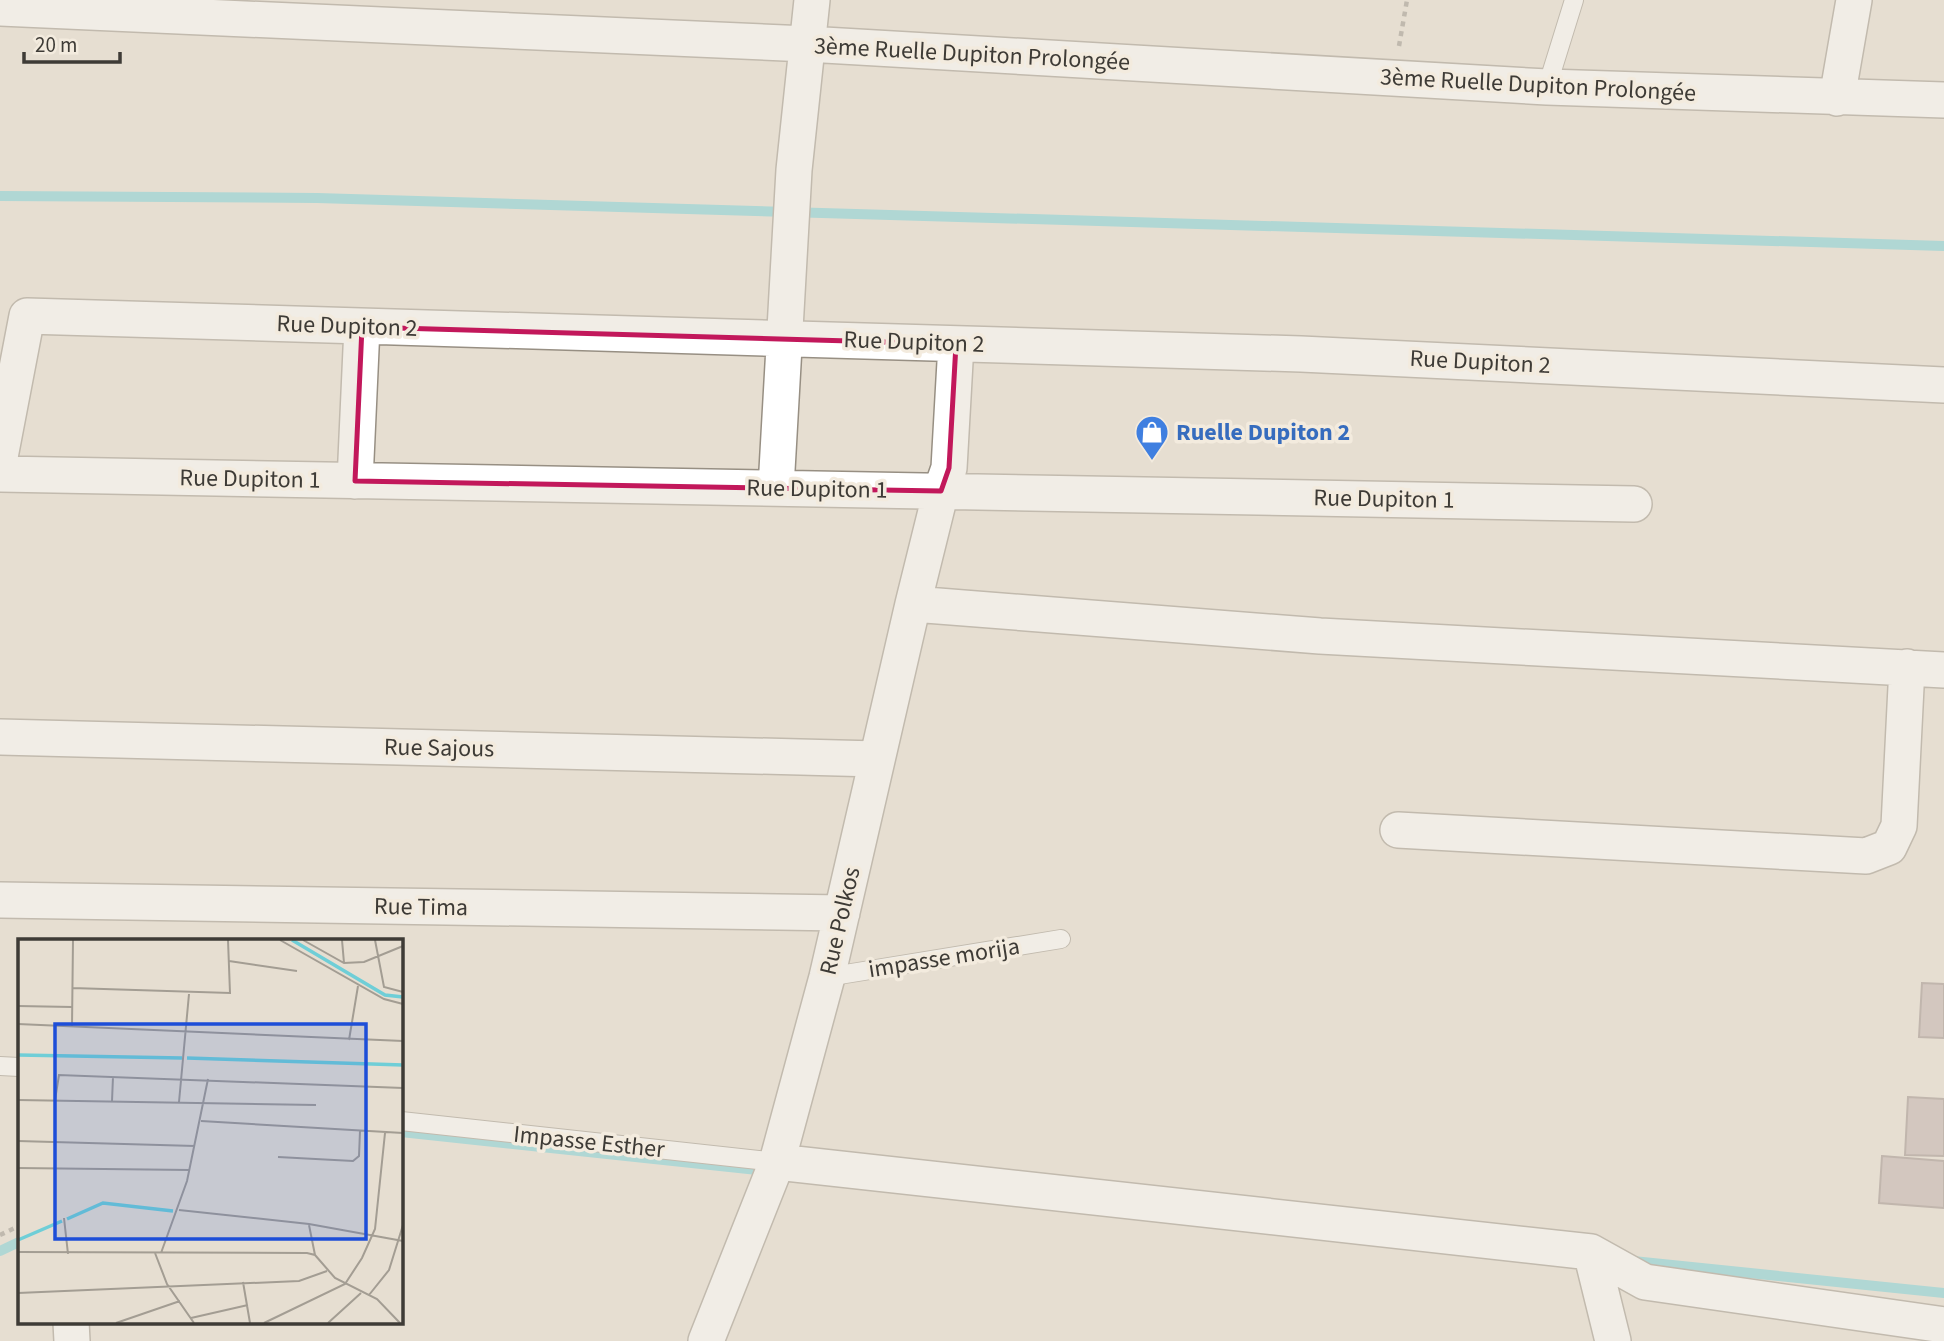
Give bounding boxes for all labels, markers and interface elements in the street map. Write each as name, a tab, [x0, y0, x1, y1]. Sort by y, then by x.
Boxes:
scale bar	[24, 21, 121, 65]
street label: 3ème Ruelle Dupiton Prolongée	[813, 28, 1131, 80]
text: 20 m	[35, 30, 77, 60]
street label: 3ème Ruelle Dupiton Prolongée	[1379, 59, 1697, 111]
street label: Rue Dupiton 2	[276, 306, 418, 346]
street label: Rue Dupiton 2	[843, 322, 985, 362]
street label: Rue Dupiton 2	[1409, 341, 1551, 383]
shop icon: Ruelle Dupiton 2	[1133, 413, 1171, 462]
place label: Ruelle Dupiton 2	[1176, 415, 1350, 450]
street label: Rue Dupiton 1	[179, 460, 321, 498]
street label: Rue Dupiton 1	[746, 470, 888, 508]
street label: Rue Dupiton 1	[1313, 480, 1455, 518]
street label: Rue Sajous	[384, 730, 494, 766]
street label: Rue Polkos	[811, 863, 869, 979]
street label: Rue Tima	[374, 889, 468, 925]
street label: impasse morija	[866, 929, 1022, 987]
inset map	[18, 939, 402, 1324]
street label: Impasse Esther	[512, 1117, 667, 1167]

